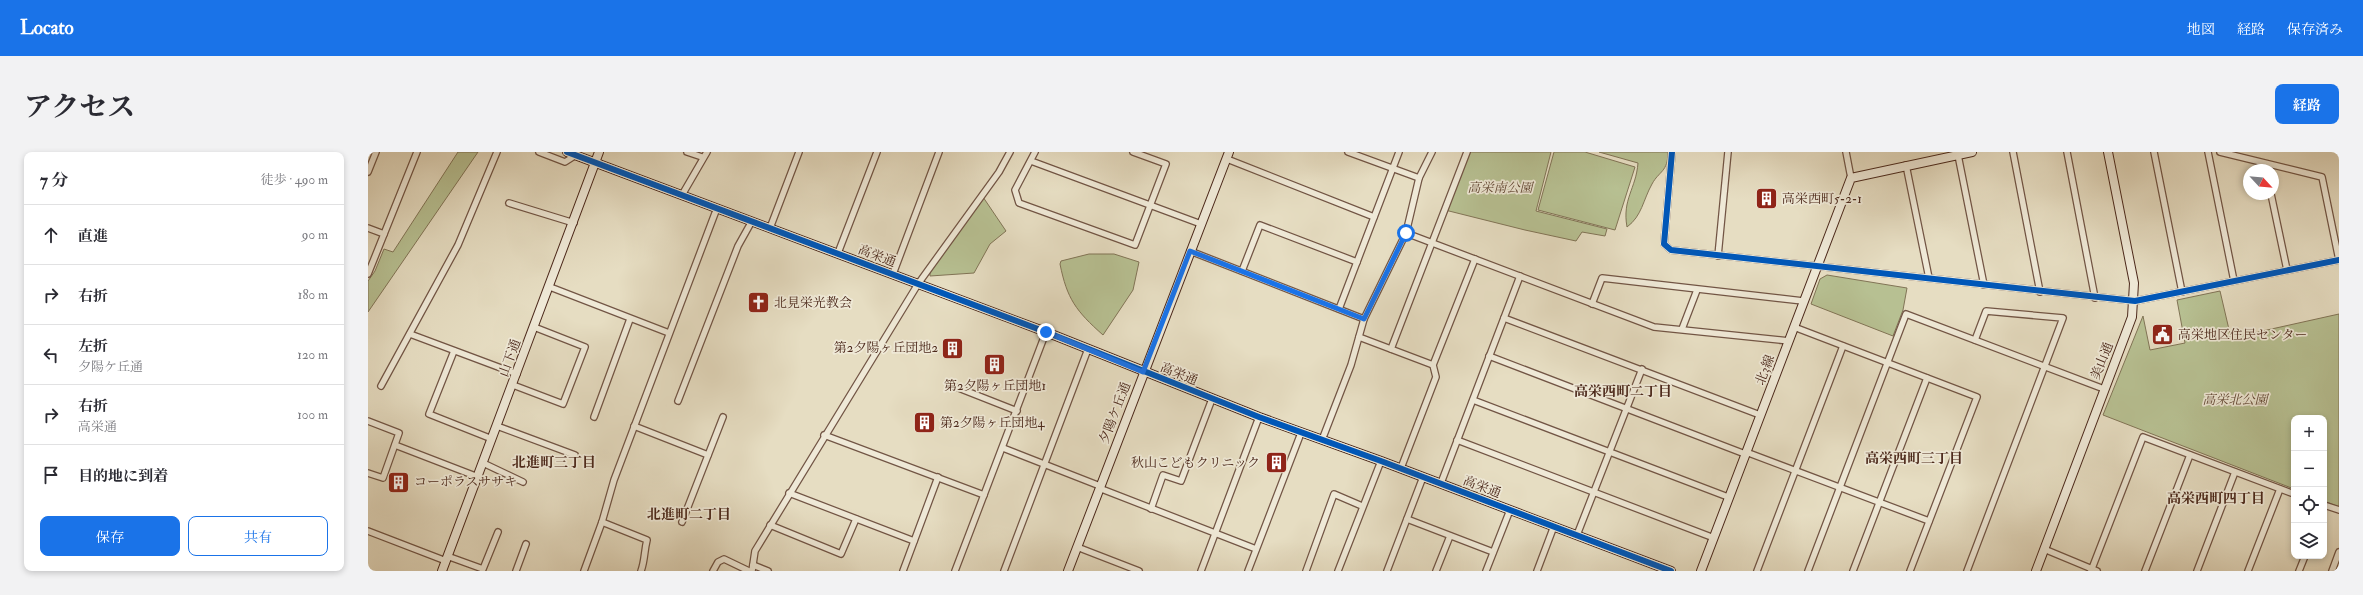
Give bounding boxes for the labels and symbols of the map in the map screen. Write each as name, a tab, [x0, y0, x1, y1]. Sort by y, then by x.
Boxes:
north arrow	[2243, 164, 2279, 200]
park label: 高栄南公園	[1467, 180, 1534, 196]
building icon: 高栄西町5-2-1	[1754, 186, 1780, 212]
place label: 高栄西町5-2-1	[1782, 191, 1862, 207]
route start	[1397, 224, 1415, 242]
street label: 高栄通	[856, 242, 898, 270]
church icon: 北見栄光教会	[745, 290, 771, 316]
place label: 北見栄光教会	[774, 295, 852, 311]
public building icon: 高栄地区住民センター	[2150, 322, 2176, 348]
route end	[1037, 323, 1055, 341]
place label: 高栄地区住民センター	[2178, 327, 2307, 343]
building icon: 第2夕陽ヶ丘団地2	[940, 335, 966, 361]
street label: 山下通	[496, 337, 524, 379]
place label: 第2夕陽ヶ丘団地2	[834, 340, 938, 356]
street label: 美山通	[2087, 340, 2117, 382]
building icon: 第2夕陽ヶ丘団地1	[982, 351, 1008, 377]
street label: 北3線	[1752, 353, 1778, 387]
street label: 高栄通	[1158, 359, 1200, 389]
place label: 第2夕陽ヶ丘団地1	[944, 378, 1046, 394]
street label: 夕陽ケ丘通	[1096, 380, 1134, 446]
district label: 高栄西町二丁目	[1574, 383, 1672, 400]
park label: 高栄北公園	[2202, 392, 2269, 408]
building icon: 第2夕陽ヶ丘団地4	[912, 410, 938, 436]
place label: 第2夕陽ヶ丘団地4	[940, 415, 1046, 431]
building icon: 秋山こどもクリニック	[1263, 450, 1289, 476]
district label: 高栄西町三丁目	[1865, 450, 1963, 467]
district label: 北進町三丁目	[512, 454, 596, 471]
place label: 秋山こどもクリニック	[1131, 455, 1260, 471]
building icon: コーポラスササキ	[385, 469, 411, 495]
street label: 高栄通	[1461, 473, 1503, 501]
place label: コーポラスササキ	[414, 474, 517, 490]
district label: 高栄西町四丁目	[2167, 490, 2265, 507]
district label: 北進町二丁目	[647, 506, 731, 523]

